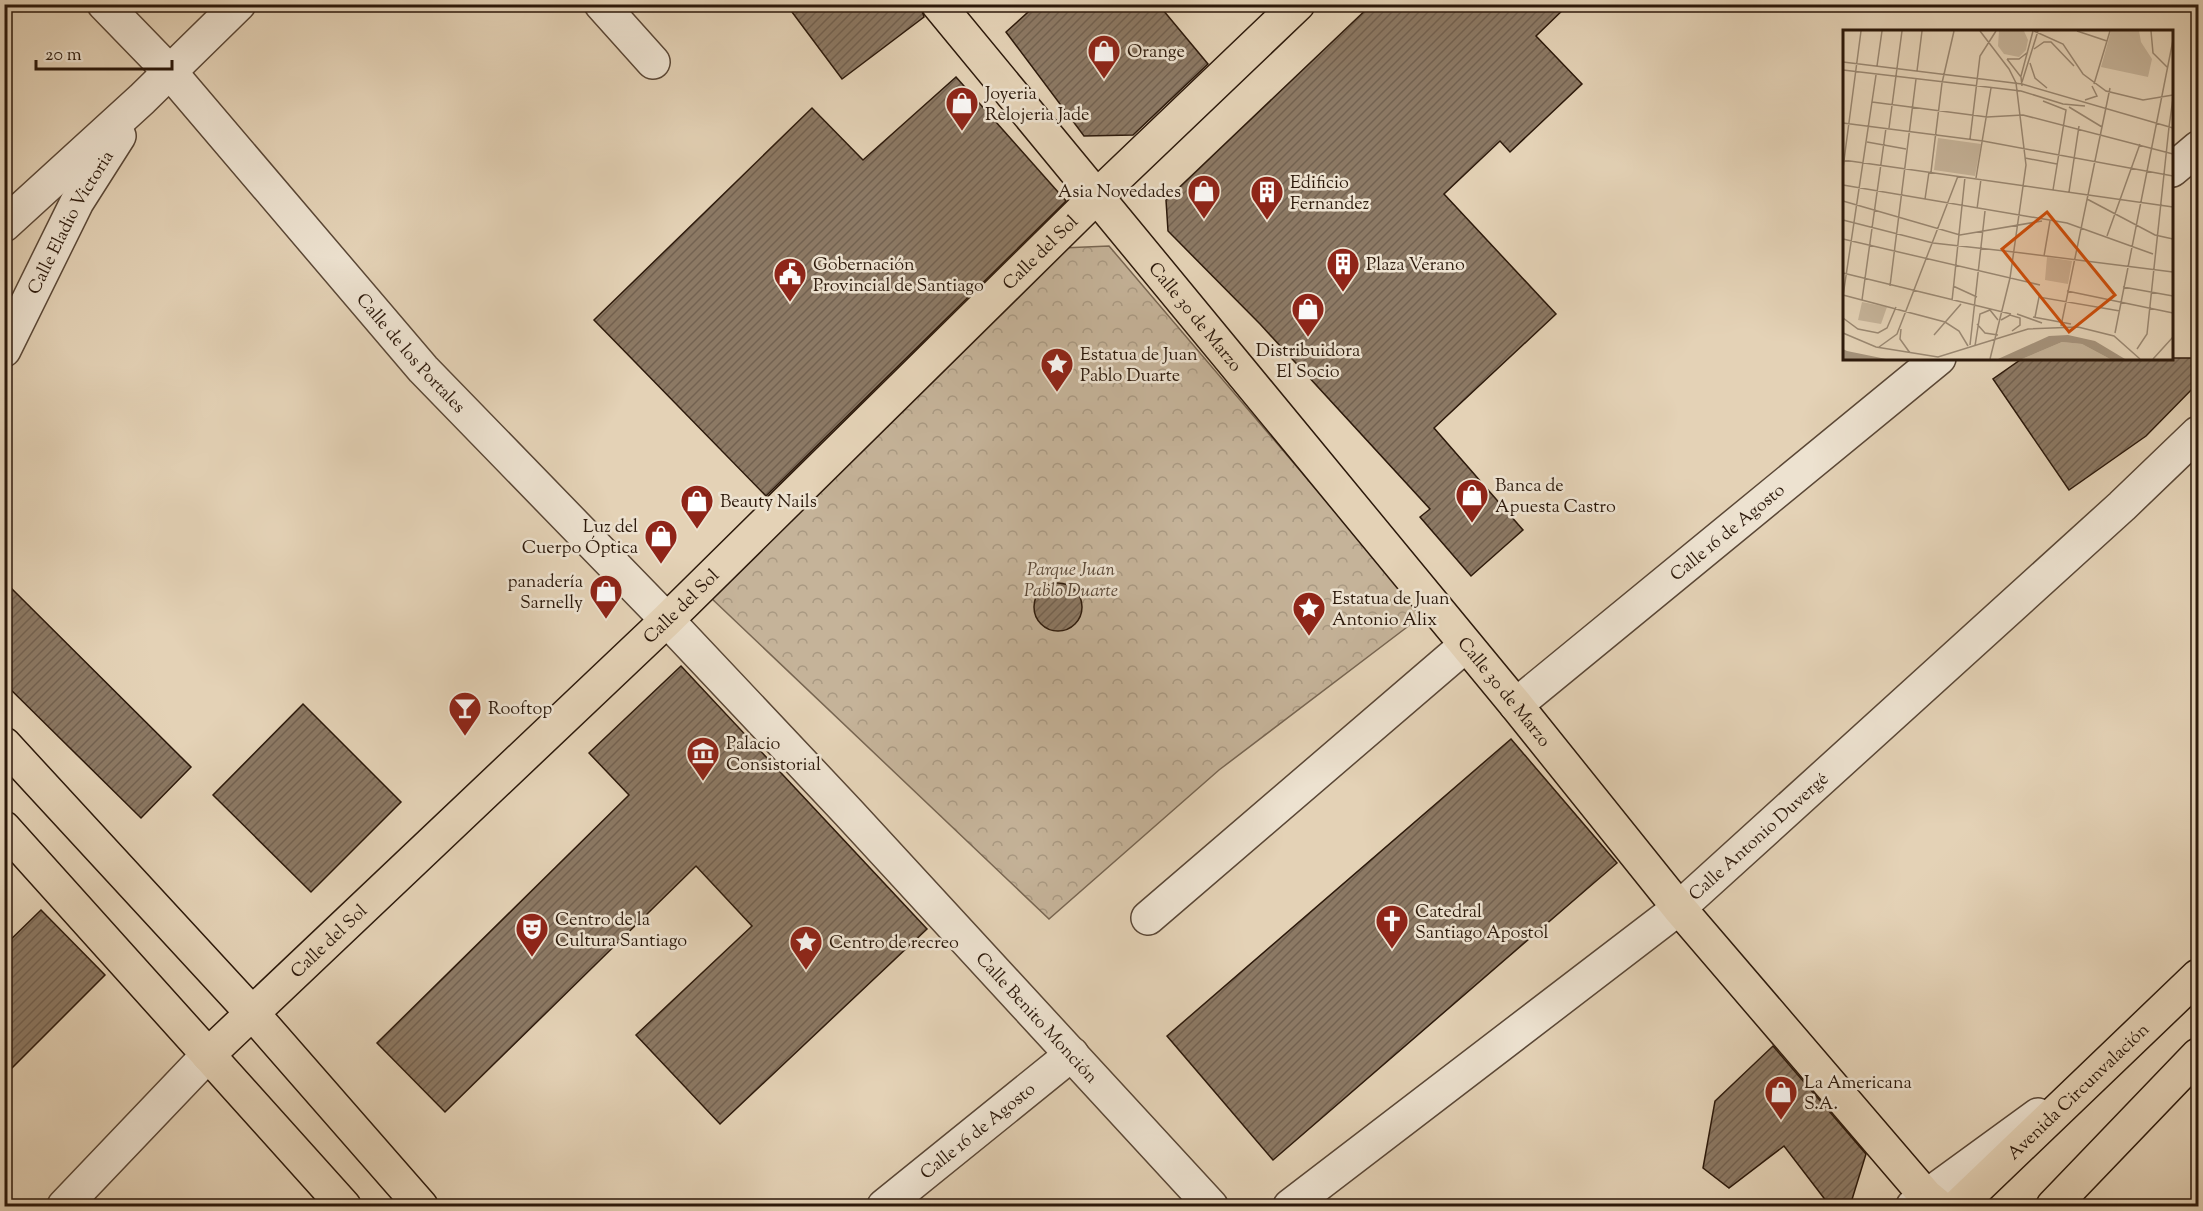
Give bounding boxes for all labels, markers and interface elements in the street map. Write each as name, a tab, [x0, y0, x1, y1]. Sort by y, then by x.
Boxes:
inset map	[1843, 30, 2173, 360]
scale bar	[36, 33, 172, 71]
shop icon: Orange	[1086, 33, 1122, 80]
place label: Orange	[1127, 40, 1185, 66]
text: 20 m	[45, 43, 82, 69]
place label: Joyeria Relojeria Jade	[984, 82, 1089, 129]
shop icon: Joyeria Relojeria Jade	[944, 85, 980, 132]
street label: Calle Eladio Victoria	[22, 146, 121, 299]
place label: Edificio Fernandez	[1290, 171, 1370, 218]
shop icon: Asia Novedades	[1186, 173, 1222, 220]
building icon: Edificio Fernandez	[1249, 174, 1285, 221]
place label: Asia Novedades	[1058, 180, 1181, 206]
street label: Calle del Sol	[997, 210, 1085, 297]
building icon: Plaza Verano	[1325, 246, 1361, 293]
place label: Gobernación Provincial de Santiago	[813, 253, 984, 300]
place label: Plaza Verano	[1366, 253, 1465, 279]
public building icon: Gobernación Provincial de Santiago	[772, 256, 808, 303]
street label: Calle 30 de Marzo	[1141, 257, 1247, 378]
street label: Calle de los Portales	[349, 288, 470, 420]
shop icon: Distribuidora El Socio	[1290, 291, 1326, 338]
place label: Distribuidora El Socio	[1256, 339, 1360, 386]
place label: Estatua de Juan Pablo Duarte	[1080, 343, 1198, 390]
place icon: Estatua de Juan Pablo Duarte	[1039, 346, 1075, 393]
place label: Banca de Apuesta Castro	[1495, 474, 1616, 521]
shop icon: Banca de Apuesta Castro	[1454, 477, 1490, 524]
street label: Calle 16 de Agosto	[1665, 478, 1791, 588]
shop icon: Beauty Nails	[679, 483, 715, 530]
place label: Beauty Nails	[720, 490, 817, 516]
place label: Luz del Cuerpo Óptica	[522, 515, 638, 562]
shop icon: Luz del Cuerpo Óptica	[643, 518, 679, 565]
park label: Parque Juan Pablo Duarte	[1024, 558, 1118, 605]
street label: Calle del Sol	[638, 564, 726, 651]
place label: panadería Sarnelly	[507, 570, 583, 617]
shop icon: panadería Sarnelly	[588, 573, 624, 620]
place label: Estatua de Juan Antonio Alix	[1332, 587, 1450, 634]
place icon: Estatua de Juan Antonio Alix	[1291, 590, 1327, 637]
street label: Calle 30 de Marzo	[1450, 632, 1556, 754]
bar icon: Rooftop	[447, 690, 483, 737]
place label: Rooftop	[488, 697, 552, 723]
place label: Palacio Consistorial	[726, 732, 821, 779]
museum icon: Palacio Consistorial	[685, 735, 721, 782]
street label: Calle Antonio Duvergé	[1684, 767, 1835, 908]
street label: Calle del Sol	[286, 899, 374, 985]
place label: Catedral Santiago Apostol	[1415, 900, 1548, 947]
church icon: Catedral Santiago Apostol	[1374, 903, 1410, 950]
place label: Centro de la Cultura Santiago	[555, 908, 687, 955]
theatre icon: Centro de la Cultura Santiago	[514, 911, 550, 958]
place icon: Centro de recreo	[788, 924, 824, 971]
place label: Centro de recreo	[829, 931, 959, 957]
street label: Calle Benito Monción	[968, 947, 1103, 1090]
street label: Avenida Circunvalación	[2002, 1018, 2156, 1167]
place label: La Americana S.A.	[1804, 1071, 1912, 1118]
shop icon: La Americana S.A.	[1763, 1074, 1799, 1121]
street label: Calle 16 de Agosto	[915, 1077, 1042, 1187]

